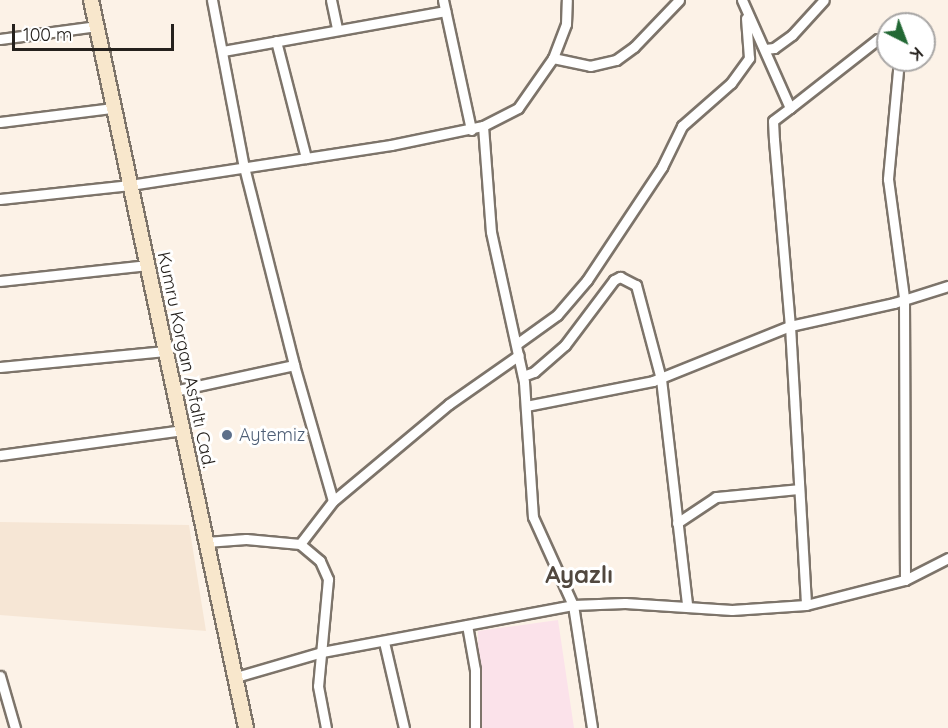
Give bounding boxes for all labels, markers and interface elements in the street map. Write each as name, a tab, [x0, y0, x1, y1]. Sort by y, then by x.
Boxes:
scale bar	[15, 12, 177, 50]
north arrow	[876, 12, 936, 72]
text: 100 m	[23, 23, 72, 46]
text: K	[906, 43, 927, 65]
street label: Kumru Korgan Asfaltı Cad.	[153, 250, 219, 470]
place label: Aytemiz	[239, 424, 305, 446]
marker: Aytemiz	[220, 428, 234, 442]
district label: Ayazlı	[545, 561, 613, 589]

